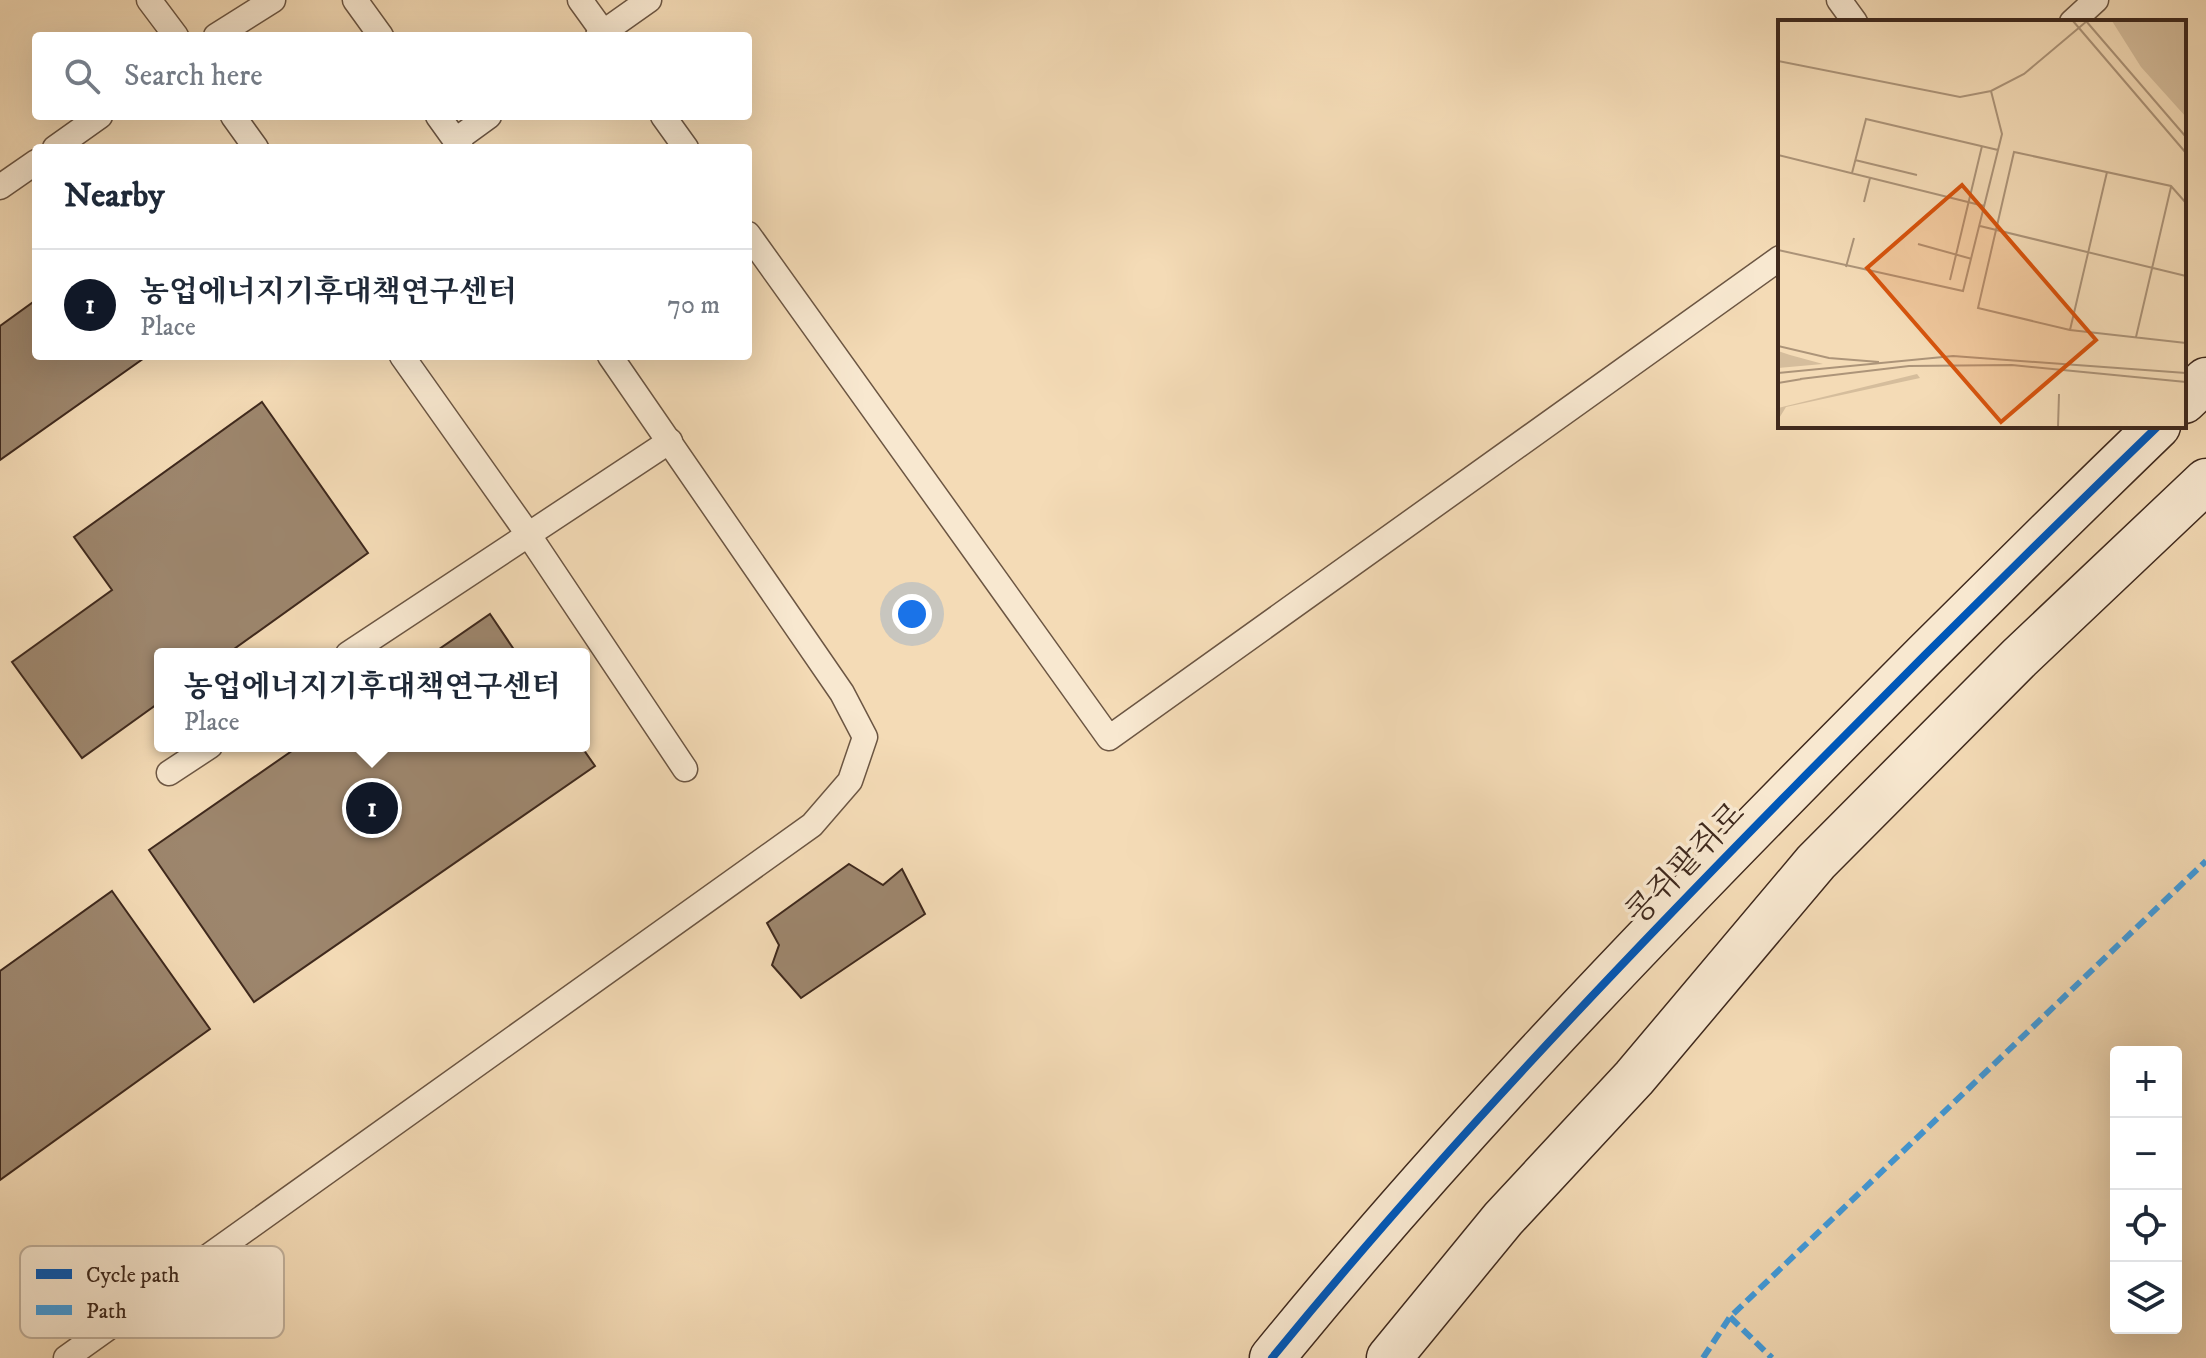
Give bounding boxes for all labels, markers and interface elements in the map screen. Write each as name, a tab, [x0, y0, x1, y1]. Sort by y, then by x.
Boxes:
inset map	[1778, 20, 2186, 428]
search box	[32, 32, 752, 120]
icon: search	[60, 54, 104, 98]
text: Search here	[124, 58, 263, 95]
text: Nearby	[64, 175, 165, 217]
text: 농업에너지기후대책연구센터	[140, 274, 517, 311]
text: 1	[85, 289, 95, 322]
text: 70 m	[667, 289, 720, 322]
text: Place	[140, 311, 196, 344]
your location	[892, 594, 932, 634]
popup	[154, 648, 590, 752]
text: 농업에너지기후대책연구센터	[184, 669, 560, 706]
text: Place	[184, 706, 239, 739]
pin: 1	[346, 778, 398, 838]
street label: 콩쥐팥쥐로	[1618, 794, 1754, 933]
map controls	[2110, 1046, 2182, 1334]
button: +	[2110, 1046, 2182, 1118]
button: −	[2110, 1118, 2182, 1190]
button: locate	[2110, 1190, 2182, 1262]
legend	[20, 1246, 284, 1338]
text: Cycle path	[86, 1262, 180, 1289]
button: layers	[2110, 1262, 2182, 1334]
text: Path	[86, 1298, 127, 1325]

